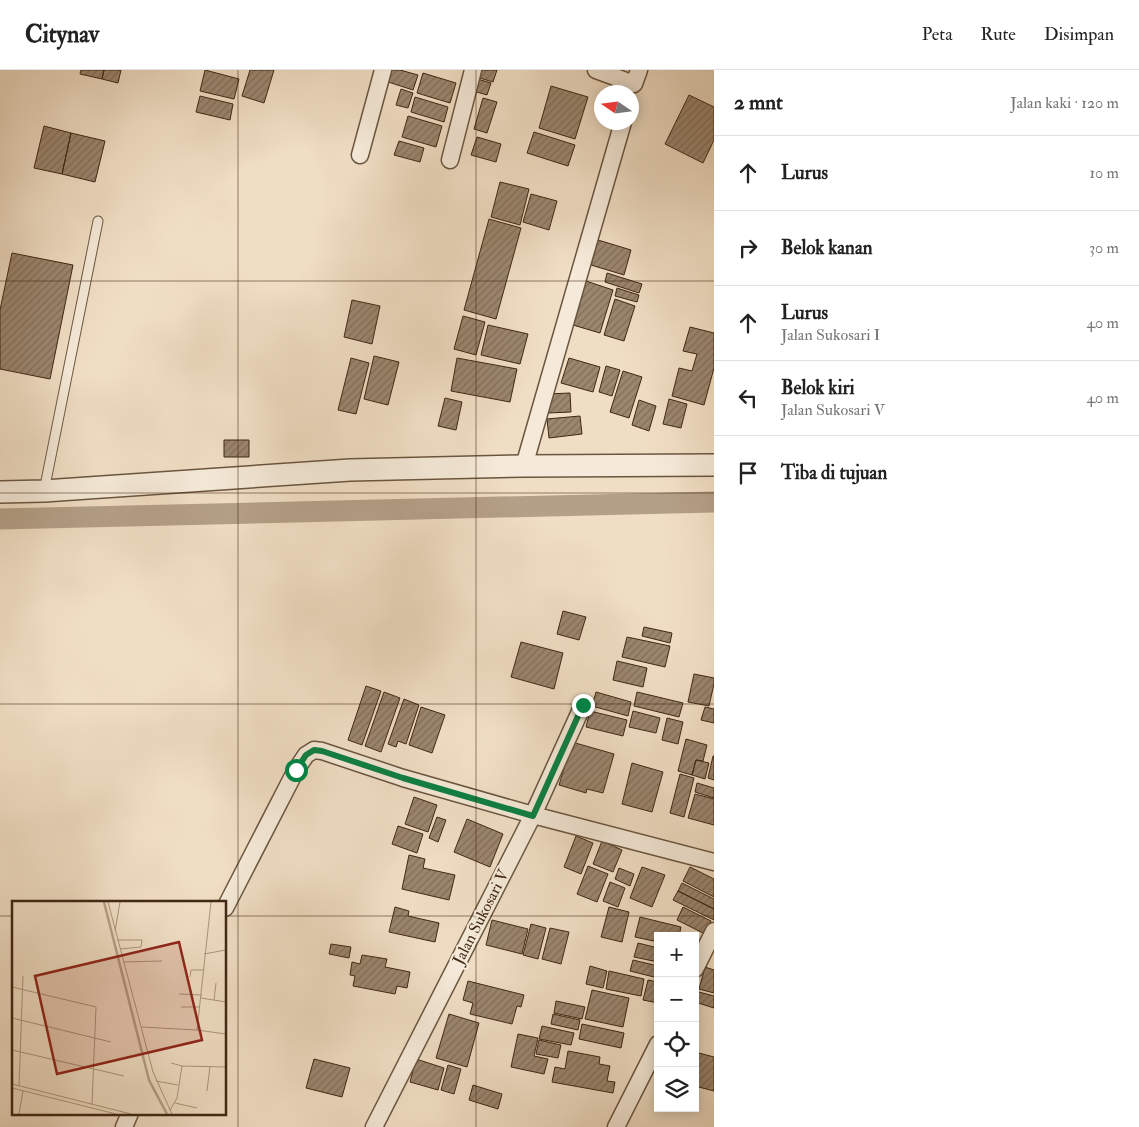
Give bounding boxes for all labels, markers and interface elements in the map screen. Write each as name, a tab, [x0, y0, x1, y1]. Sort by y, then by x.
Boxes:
text: Citynav	[25, 19, 99, 50]
text: Peta	[922, 23, 953, 46]
text: Rute	[981, 23, 1016, 46]
text: Disimpan	[1044, 23, 1114, 46]
north arrow	[594, 85, 639, 130]
text: 2 mnt	[734, 89, 783, 116]
text: Jalan kaki · 120 m	[1010, 93, 1119, 113]
icon: ahead	[734, 159, 762, 187]
text: Lurus	[781, 161, 828, 185]
text: 10 m	[1089, 163, 1119, 183]
icon: right	[734, 234, 762, 262]
text: Belok kanan	[781, 236, 872, 260]
text: 30 m	[1089, 238, 1119, 258]
text: Lurus	[781, 301, 828, 325]
icon: ahead	[734, 309, 762, 337]
text: 40 m	[1086, 313, 1119, 333]
text: Jalan Sukosari I	[781, 325, 880, 345]
text: Belok kiri	[781, 376, 855, 400]
icon: left	[734, 384, 762, 412]
text: 40 m	[1086, 388, 1119, 408]
text: Jalan Sukosari V	[781, 400, 885, 420]
icon: arrive	[734, 459, 762, 487]
text: Tiba di tujuan	[781, 461, 887, 485]
route end	[572, 694, 595, 717]
route start	[285, 759, 308, 782]
street label: Jalan Sukosari V	[448, 865, 515, 969]
inset map	[12, 901, 226, 1114]
map controls	[654, 932, 699, 1112]
button: +	[654, 932, 699, 977]
button: −	[654, 977, 699, 1022]
button: locate	[654, 1022, 699, 1067]
button: layers	[654, 1067, 699, 1112]

